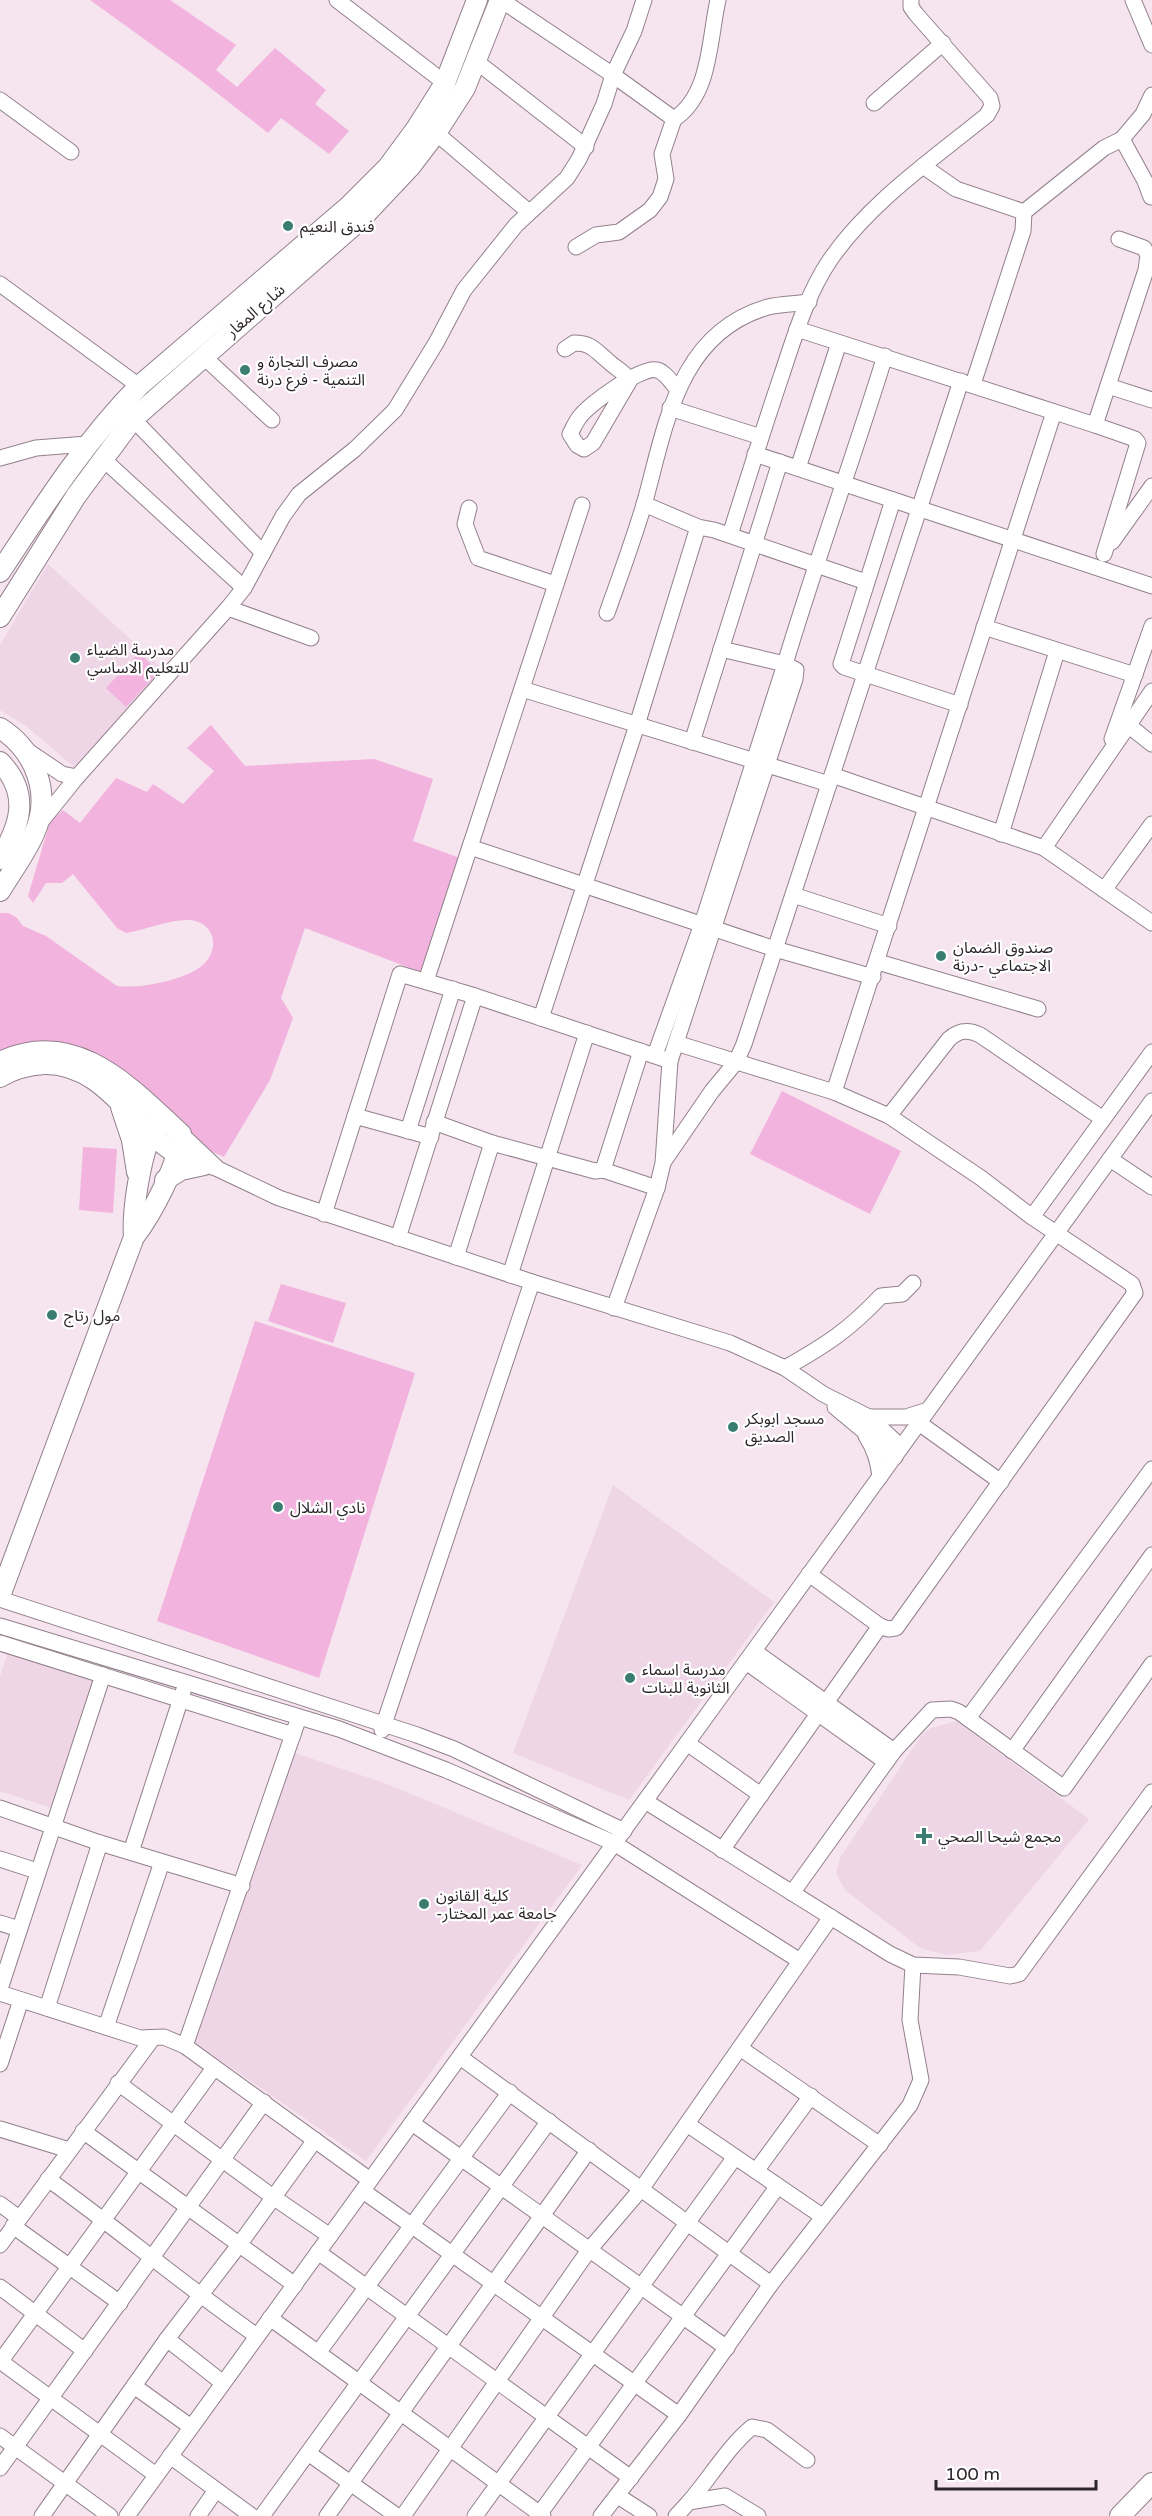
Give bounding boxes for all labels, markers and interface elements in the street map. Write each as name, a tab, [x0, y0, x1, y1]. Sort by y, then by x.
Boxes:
place label: فندق النعيم	[300, 217, 374, 239]
marker: فندق النعيم	[281, 219, 295, 233]
street label: شارع المغار	[221, 280, 290, 344]
place label: مصرف التجارة و التنمية - فرع درنة	[257, 352, 365, 392]
marker: مصرف التجارة و التنمية - فرع درنة	[238, 363, 252, 377]
place label: مدرسة الضياء للتعليم الاساسي	[87, 640, 189, 680]
marker: مدرسة الضياء للتعليم الاساسي	[68, 651, 82, 665]
place label: صندوق الضمان الاجتماعي -درنة	[953, 938, 1053, 978]
marker: صندوق الضمان الاجتماعي -درنة	[934, 949, 948, 963]
place label: مول رتاج	[64, 1306, 120, 1328]
marker: مول رتاج	[45, 1308, 59, 1322]
place label: مسجد ابوبكر الصديق	[744, 1409, 824, 1447]
marker: مسجد ابوبكر الصديق	[726, 1420, 740, 1434]
place label: نادي الشلال	[290, 1498, 365, 1520]
marker: نادي الشلال	[271, 1500, 285, 1514]
place label: مدرسة اسماء الثانوية للبنات	[642, 1660, 730, 1698]
marker: مدرسة اسماء الثانوية للبنات	[623, 1671, 637, 1685]
marker: مجمع شيحا الصحي	[915, 1827, 933, 1845]
place label: مجمع شيحا الصحي	[938, 1827, 1061, 1849]
place label: كلية القانون -جامعة عمر المختار	[436, 1886, 557, 1924]
marker: كلية القانون -جامعة عمر المختار	[417, 1897, 431, 1911]
scale bar	[936, 2453, 1096, 2491]
text: 100 m	[945, 2463, 1000, 2485]

